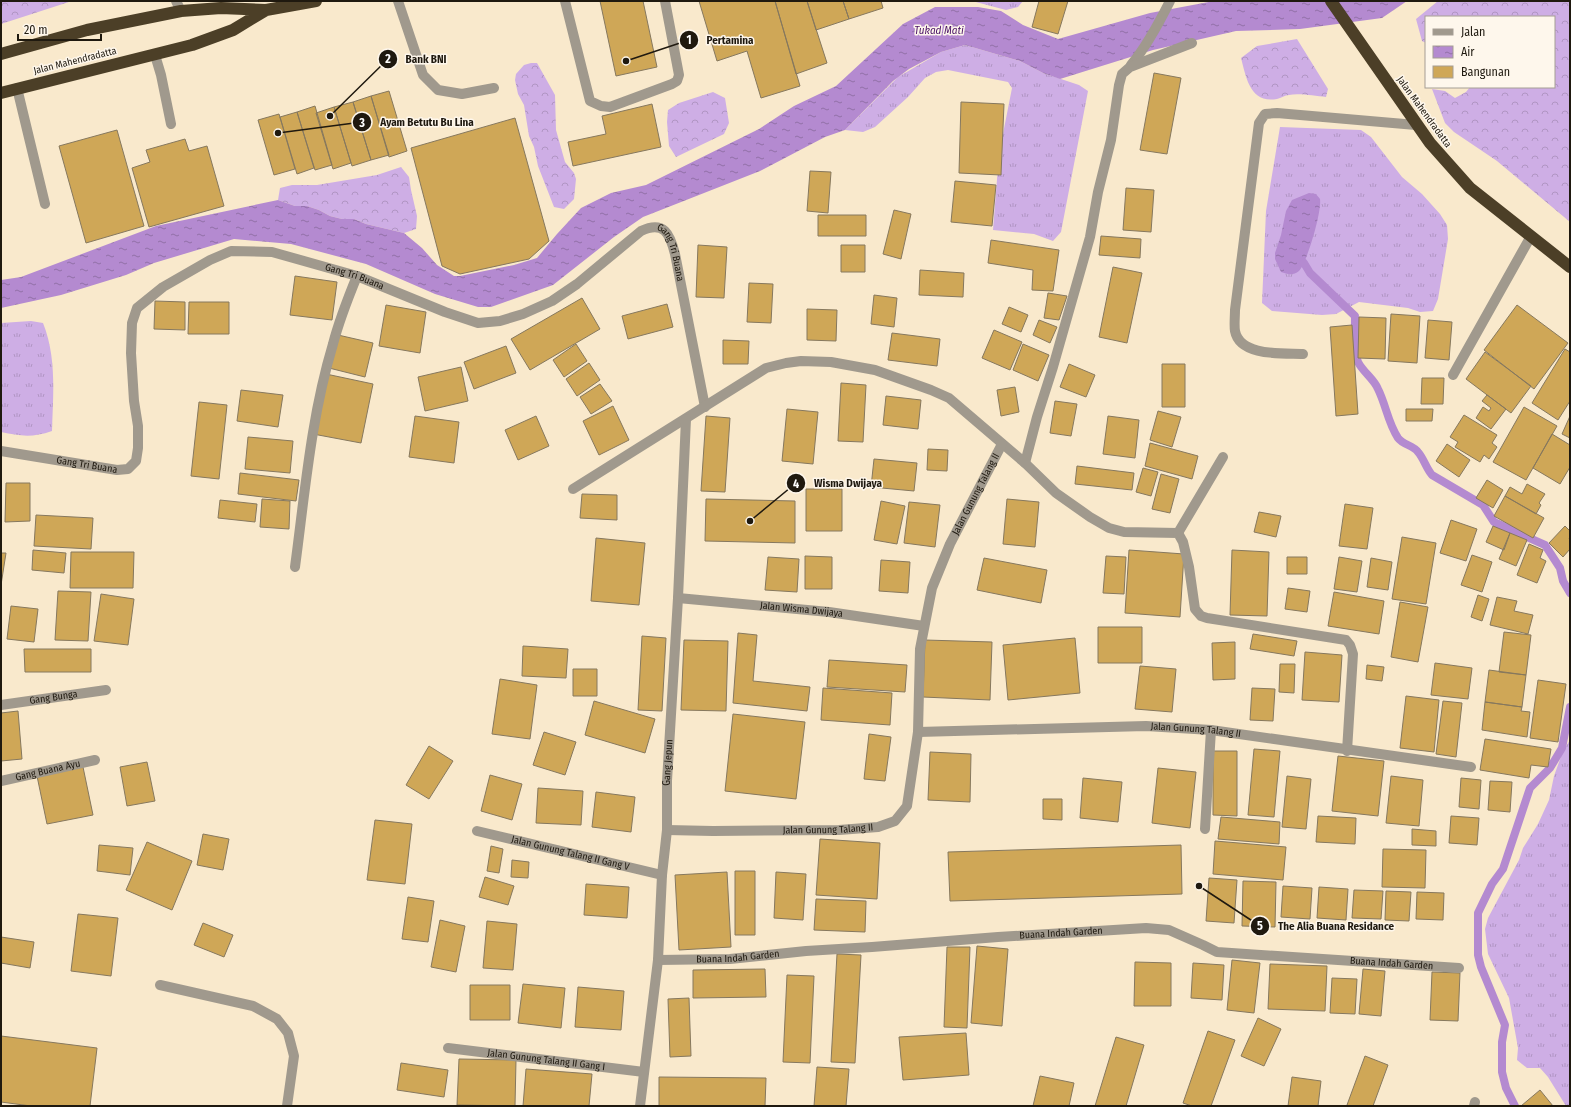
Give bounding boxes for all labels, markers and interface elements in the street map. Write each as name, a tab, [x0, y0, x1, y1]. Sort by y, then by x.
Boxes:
scale bar	[18, 16, 101, 42]
legend	[1425, 16, 1555, 88]
text: 20 m	[24, 23, 48, 37]
water label: Tukad Mati	[914, 24, 964, 37]
text: Jalan	[1461, 25, 1485, 39]
callout: Pertamina	[679, 29, 762, 52]
text: 1	[686, 33, 692, 47]
text: Pertamina	[707, 34, 754, 47]
street label: Jalan Mahendradatta	[32, 45, 118, 77]
text: Air	[1461, 45, 1475, 59]
callout: Bank BNI	[378, 48, 455, 71]
text: 2	[384, 52, 391, 66]
text: Bank BNI	[406, 53, 447, 66]
text: Bangunan	[1461, 65, 1510, 79]
street label: Jalan Mahendradatta	[1394, 74, 1454, 150]
callout: Ayam Betutu Bu Lina	[352, 111, 482, 134]
text: 3	[358, 116, 365, 130]
text: Ayam Betutu Bu Lina	[379, 116, 474, 129]
street label: Gang Tri Buana	[655, 221, 686, 282]
street label: Gang Tri Buana	[324, 261, 386, 292]
street label: Jalan Gunung Talang II	[950, 451, 1002, 537]
street label: Gang Tri Buana	[56, 454, 118, 476]
callout: Wisma Dwijaya	[786, 472, 890, 495]
text: 4	[793, 477, 799, 491]
text: Wisma Dwijaya	[814, 477, 882, 490]
street label: Jalan Wisma Dwijaya	[759, 600, 844, 620]
street label: Gang Bunga	[29, 688, 78, 707]
street label: Jalan Gunung Talang II	[1150, 720, 1242, 740]
street label: Gang Jepun	[661, 739, 675, 786]
street label: Gang Buana Ayu	[14, 757, 81, 784]
street label: Jalan Gunung Talang II	[783, 821, 874, 836]
street label: Jalan Gunung Talang II Gang V	[510, 833, 632, 873]
callout: The Alia Buana Residance	[1250, 915, 1402, 938]
text: 5	[1257, 919, 1263, 933]
text: The Alia Buana Residance	[1278, 920, 1394, 933]
street label: Buana Indah Garden	[1019, 925, 1103, 942]
street label: Buana Indah Garden	[696, 948, 780, 965]
street label: Buana Indah Garden	[1349, 955, 1434, 972]
street label: Jalan Gunung Talang II Gang I	[487, 1047, 606, 1073]

